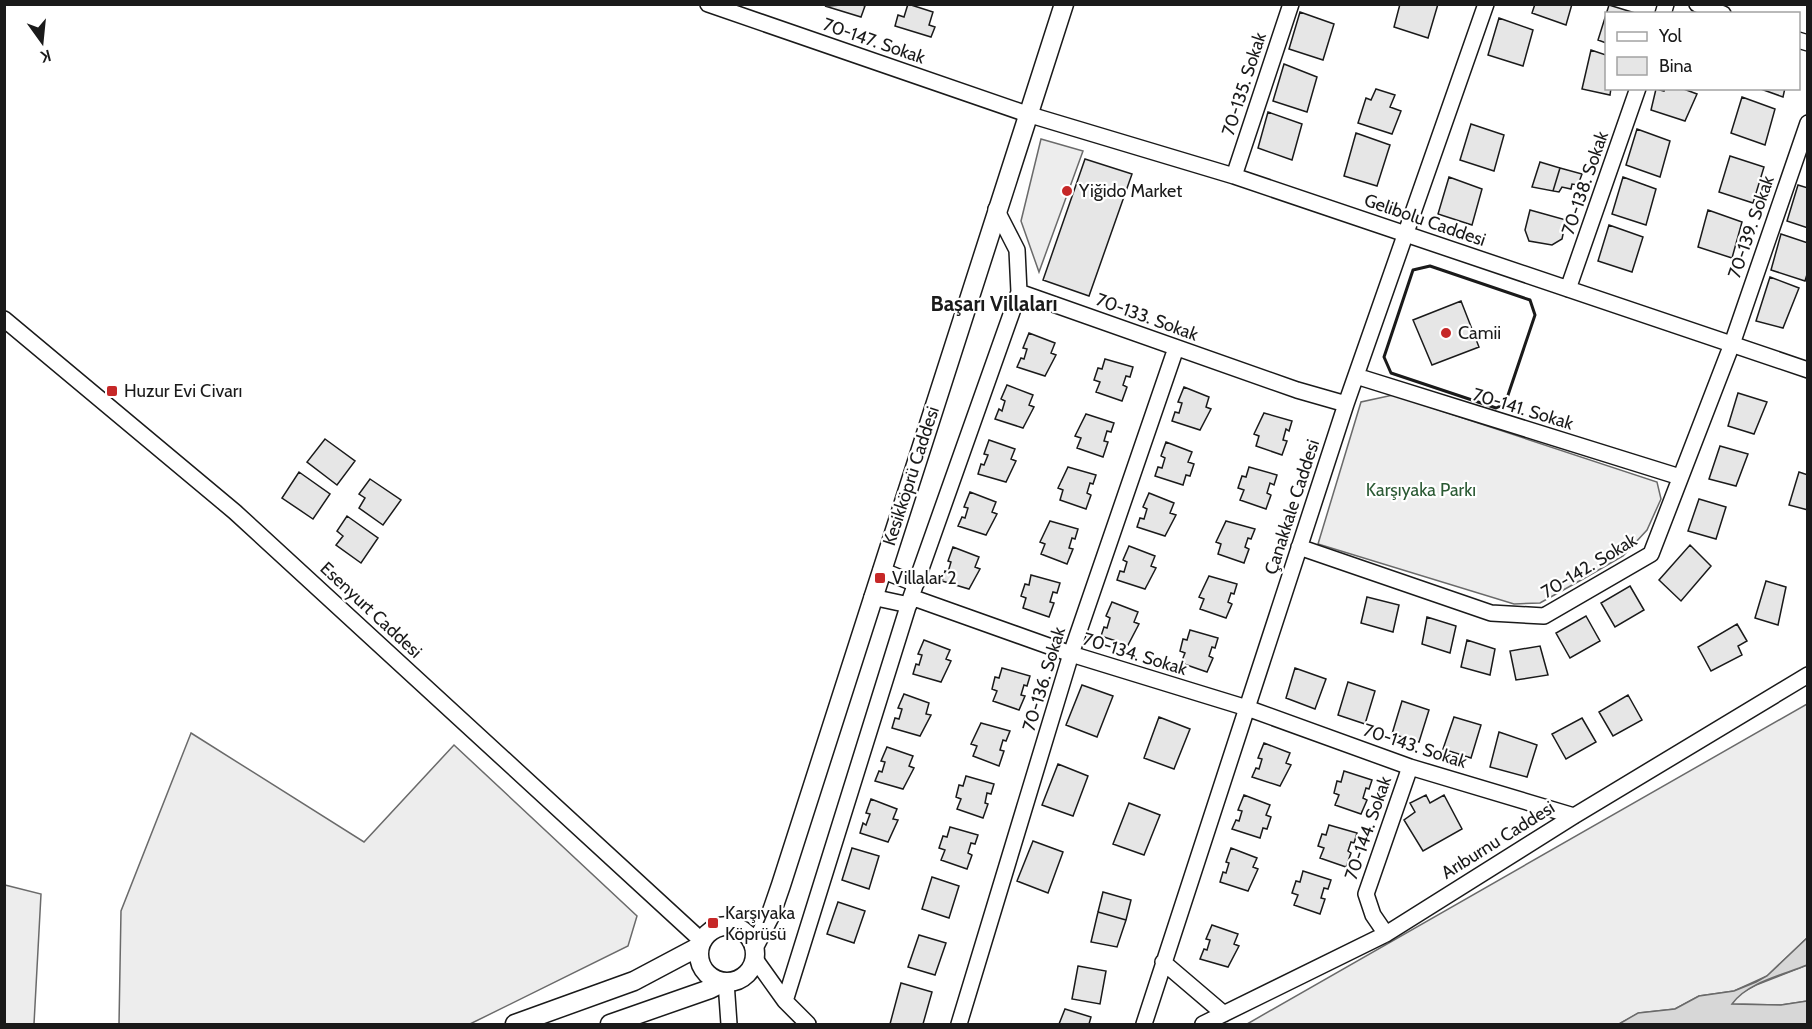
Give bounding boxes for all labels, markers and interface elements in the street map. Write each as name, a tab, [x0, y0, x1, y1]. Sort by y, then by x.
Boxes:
north arrow	[12, 12, 72, 72]
legend	[1605, 12, 1800, 90]
street label: 70-147. Sokak	[820, 13, 929, 69]
text: Yol	[1658, 25, 1683, 47]
street label: 70-135. Sokak	[1217, 29, 1271, 138]
text: K	[38, 46, 53, 66]
text: Bina	[1659, 55, 1693, 77]
street label: 70-138. Sokak	[1557, 127, 1613, 238]
street label: 70-139. Sokak	[1723, 172, 1779, 281]
place label: Yiğido Market	[1078, 180, 1182, 202]
marker: Yiğido Market	[1060, 184, 1074, 198]
street label: Gelibolu Caddesi	[1361, 189, 1489, 251]
street label: 70-133. Sokak	[1093, 288, 1202, 346]
district label: Başarı Villaları	[930, 291, 1058, 316]
place label: Camii	[1458, 322, 1501, 344]
marker: Camii	[1439, 326, 1453, 340]
place label: Huzur Evi Civarı	[124, 380, 242, 402]
street label: 70-141. Sokak	[1470, 383, 1577, 435]
marker: Huzur Evi Civarı	[105, 384, 119, 398]
street label: Kesikköprü Caddesi	[878, 404, 944, 548]
street label: Çanakkale Caddesi	[1260, 437, 1324, 577]
park label: Karşıyaka Parkı	[1366, 479, 1476, 501]
street label: 70-142. Sokak	[1537, 528, 1641, 603]
street label: Esenyurt Caddesi	[316, 557, 426, 663]
place label: Villalar 2	[892, 567, 957, 589]
marker: Villalar 2	[873, 571, 887, 585]
street label: 70-136. Sokak	[1018, 623, 1071, 734]
street label: 70-134. Sokak	[1080, 628, 1190, 680]
street label: 70-143. Sokak	[1360, 719, 1471, 773]
street label: 70-144. Sokak	[1340, 772, 1396, 883]
street label: Arıburnu Caddesi	[1437, 796, 1559, 884]
place label: Karşıyaka Köprüsü	[725, 902, 795, 945]
marker: Karşıyaka Köprüsü	[706, 916, 720, 930]

